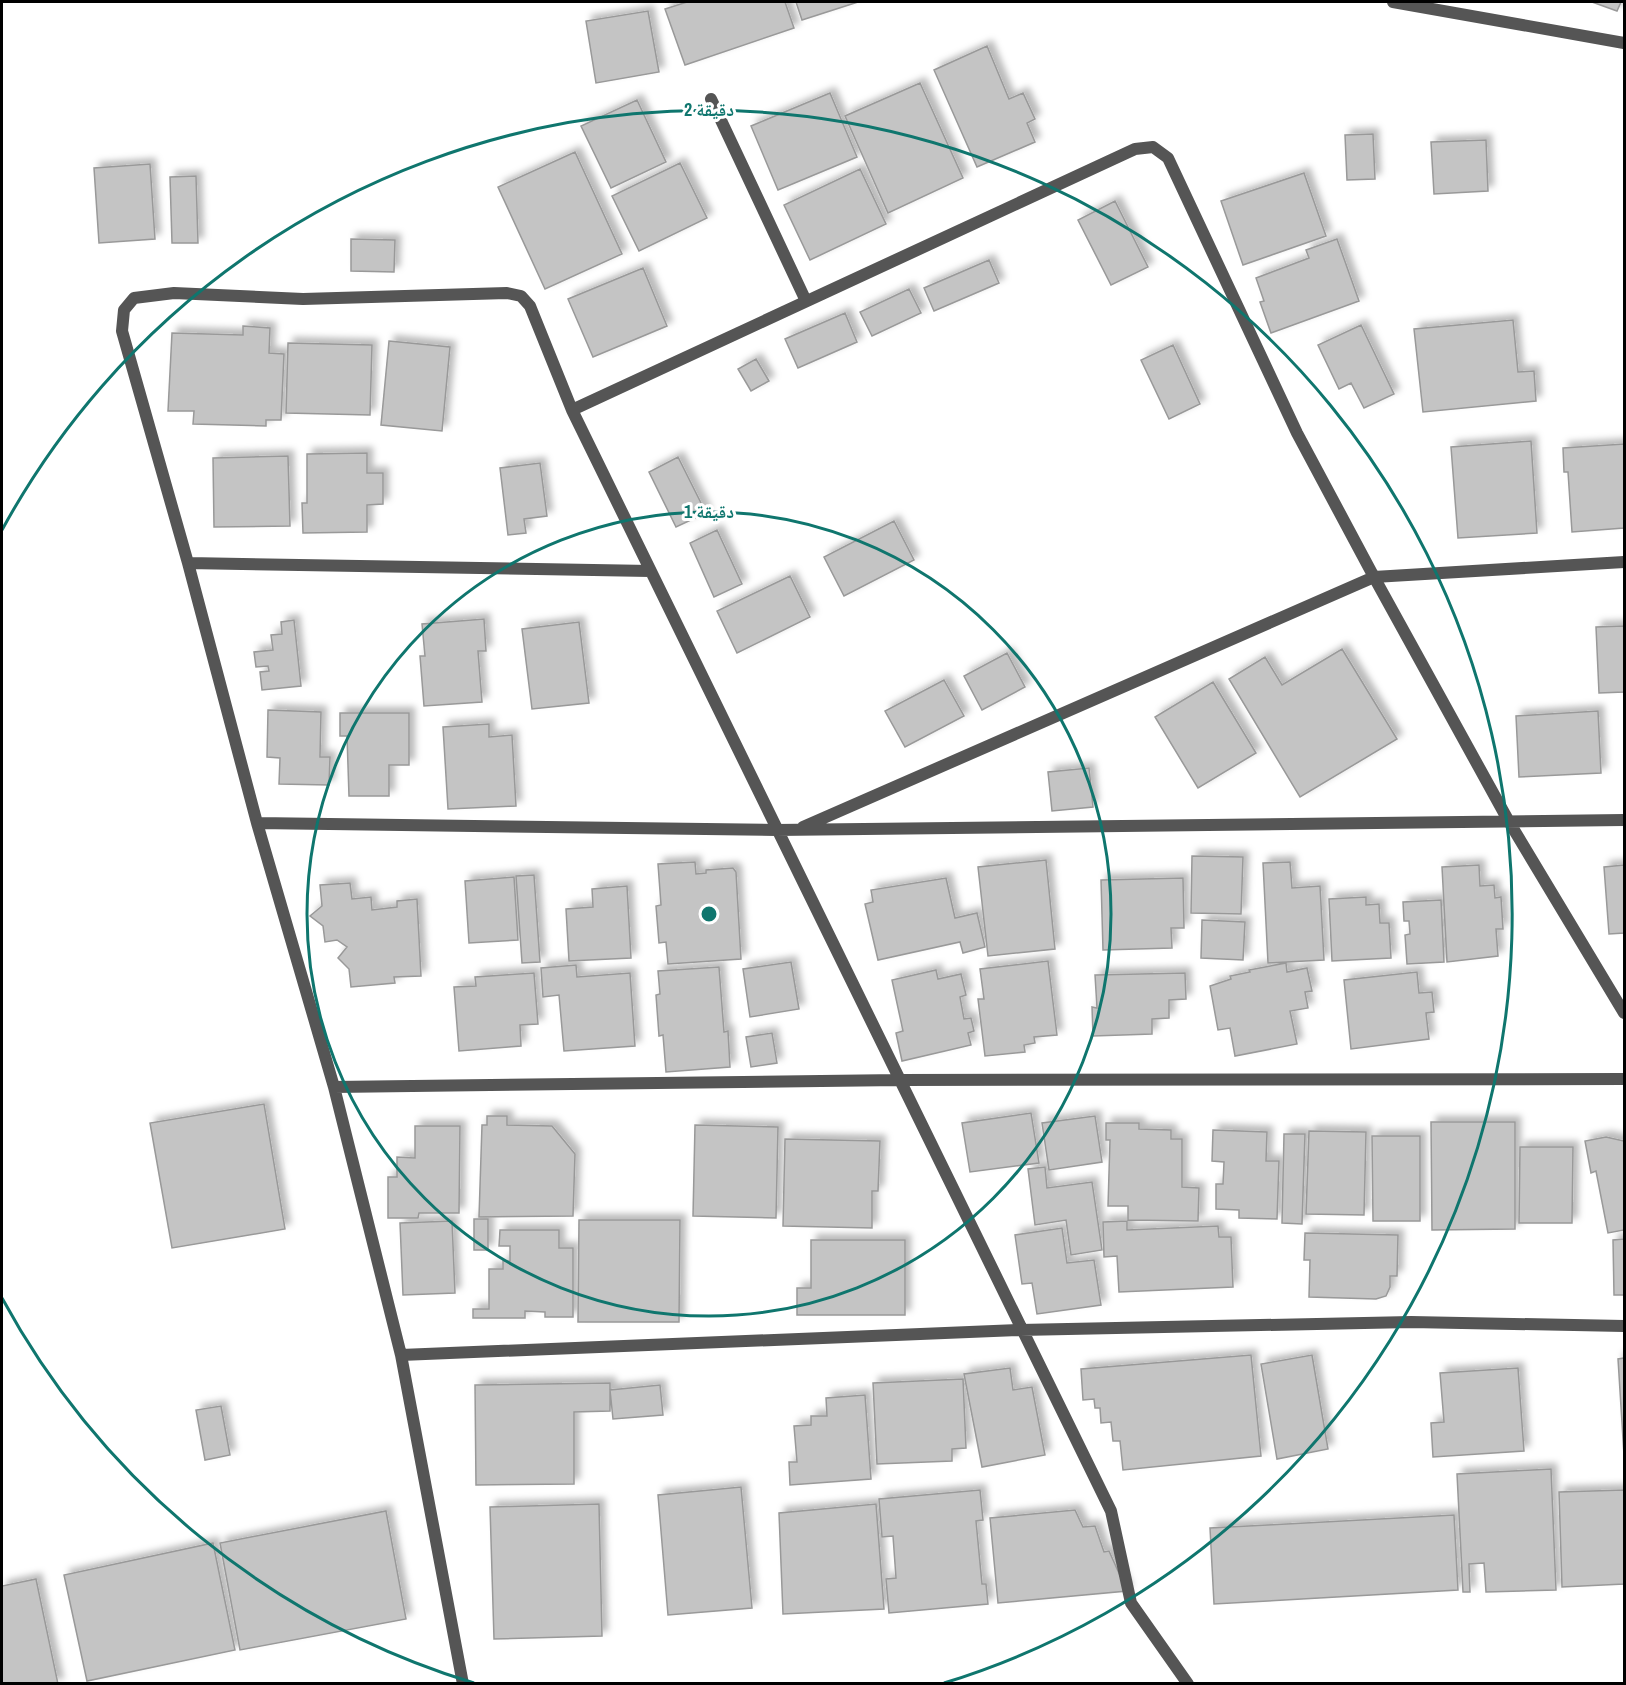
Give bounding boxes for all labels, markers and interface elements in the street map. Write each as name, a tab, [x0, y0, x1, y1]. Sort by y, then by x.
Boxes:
text: 2 دقيقة	[684, 97, 734, 122]
text: 1 دقيقة	[684, 499, 734, 524]
centre of rings	[699, 904, 719, 924]

